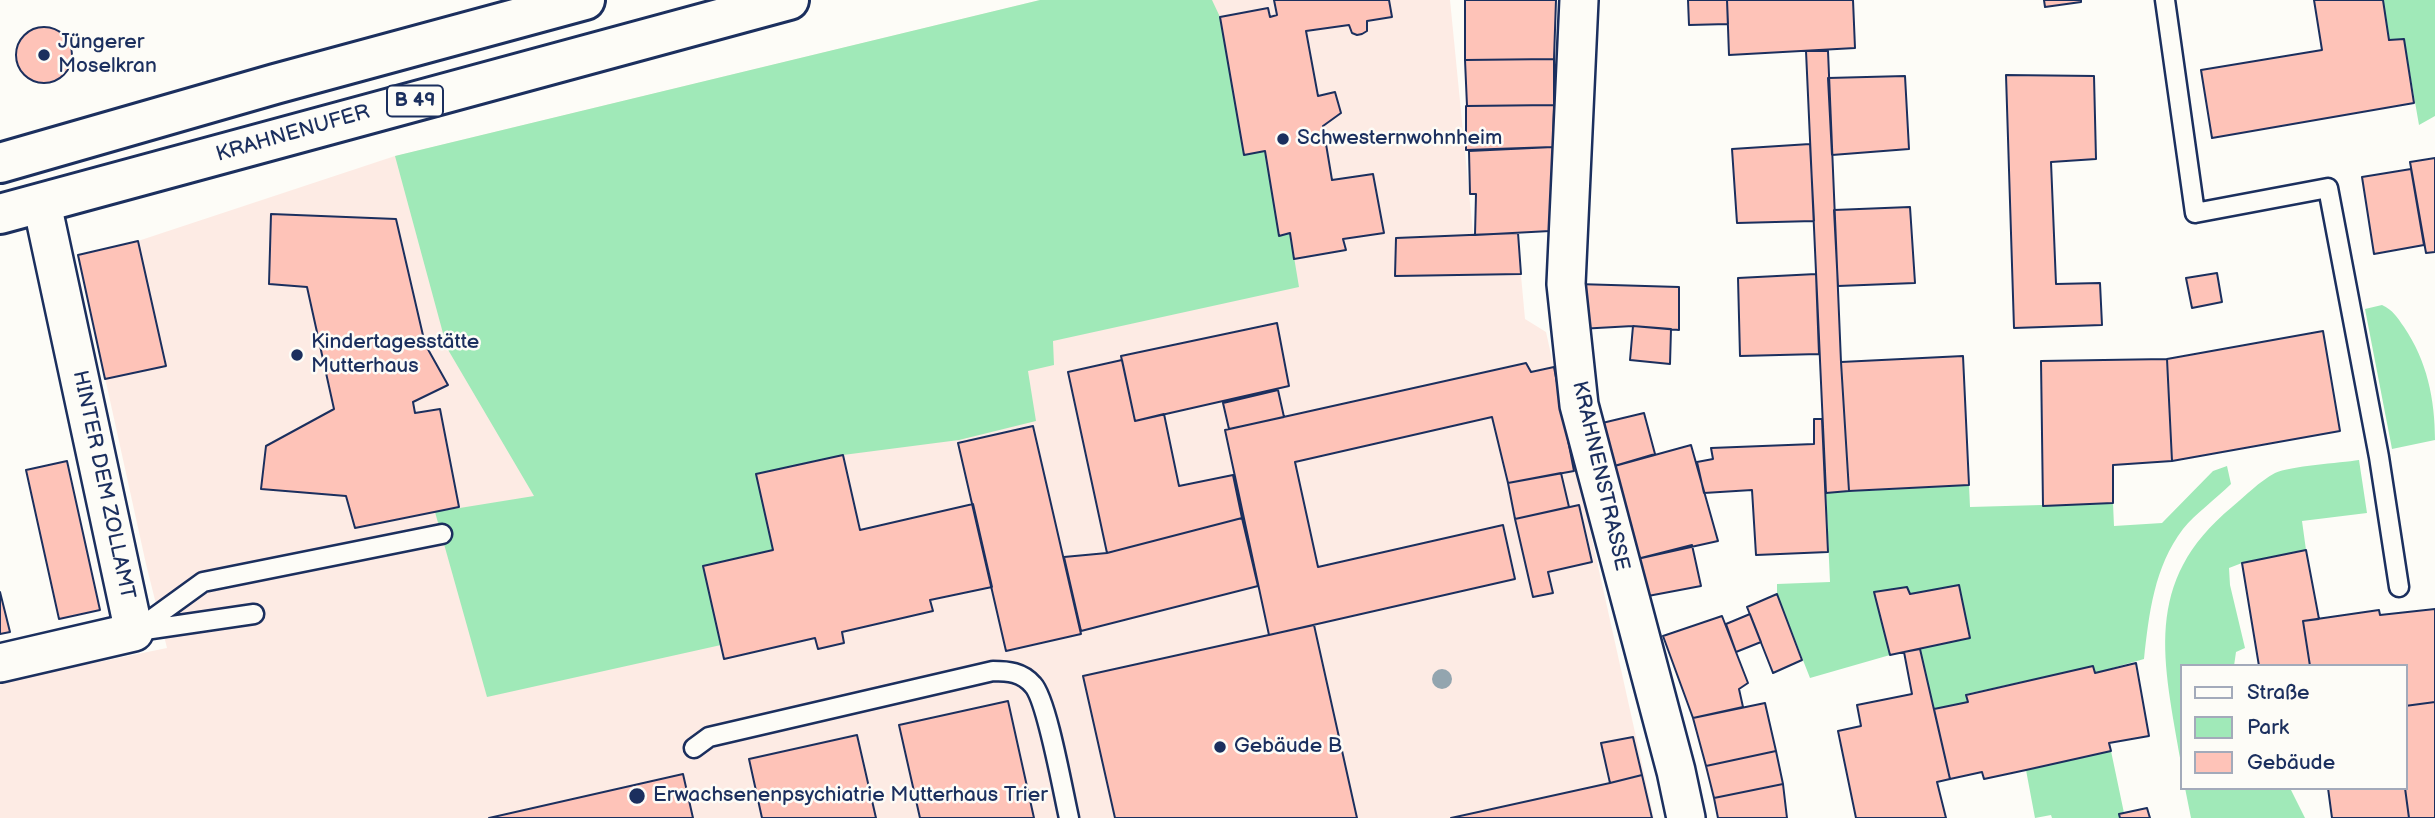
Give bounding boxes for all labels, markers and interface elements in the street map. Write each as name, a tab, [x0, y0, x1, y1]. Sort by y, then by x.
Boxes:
place label: Jüngerer Moselkran	[58, 30, 157, 80]
marker: Jüngerer Moselkran	[36, 47, 52, 63]
road number: B 49	[387, 86, 443, 116]
street label: KRAHNENUFER	[213, 100, 373, 168]
place label: Schwesternwohnheim	[1297, 126, 1502, 152]
marker: Schwesternwohnheim	[1275, 131, 1291, 147]
place label: Kindertagesstätte Mutterhaus	[311, 330, 479, 380]
marker: Kindertagesstätte Mutterhaus	[289, 347, 305, 363]
street label: HINTER DEM ZOLLAMT	[66, 368, 140, 602]
street label: KRAHNENSTRASSE	[1566, 379, 1634, 573]
legend	[2180, 664, 2407, 790]
text: Straße	[2247, 680, 2309, 705]
text: Park	[2247, 715, 2289, 740]
place label: Gebäude B	[1234, 734, 1342, 760]
marker: Gebäude B	[1212, 739, 1228, 755]
text: Gebäude	[2247, 750, 2335, 775]
place label: Erwachsenenpsychiatrie Mutterhaus Trier	[653, 783, 1048, 809]
marker: Erwachsenenpsychiatrie Mutterhaus Trier	[627, 786, 647, 806]

